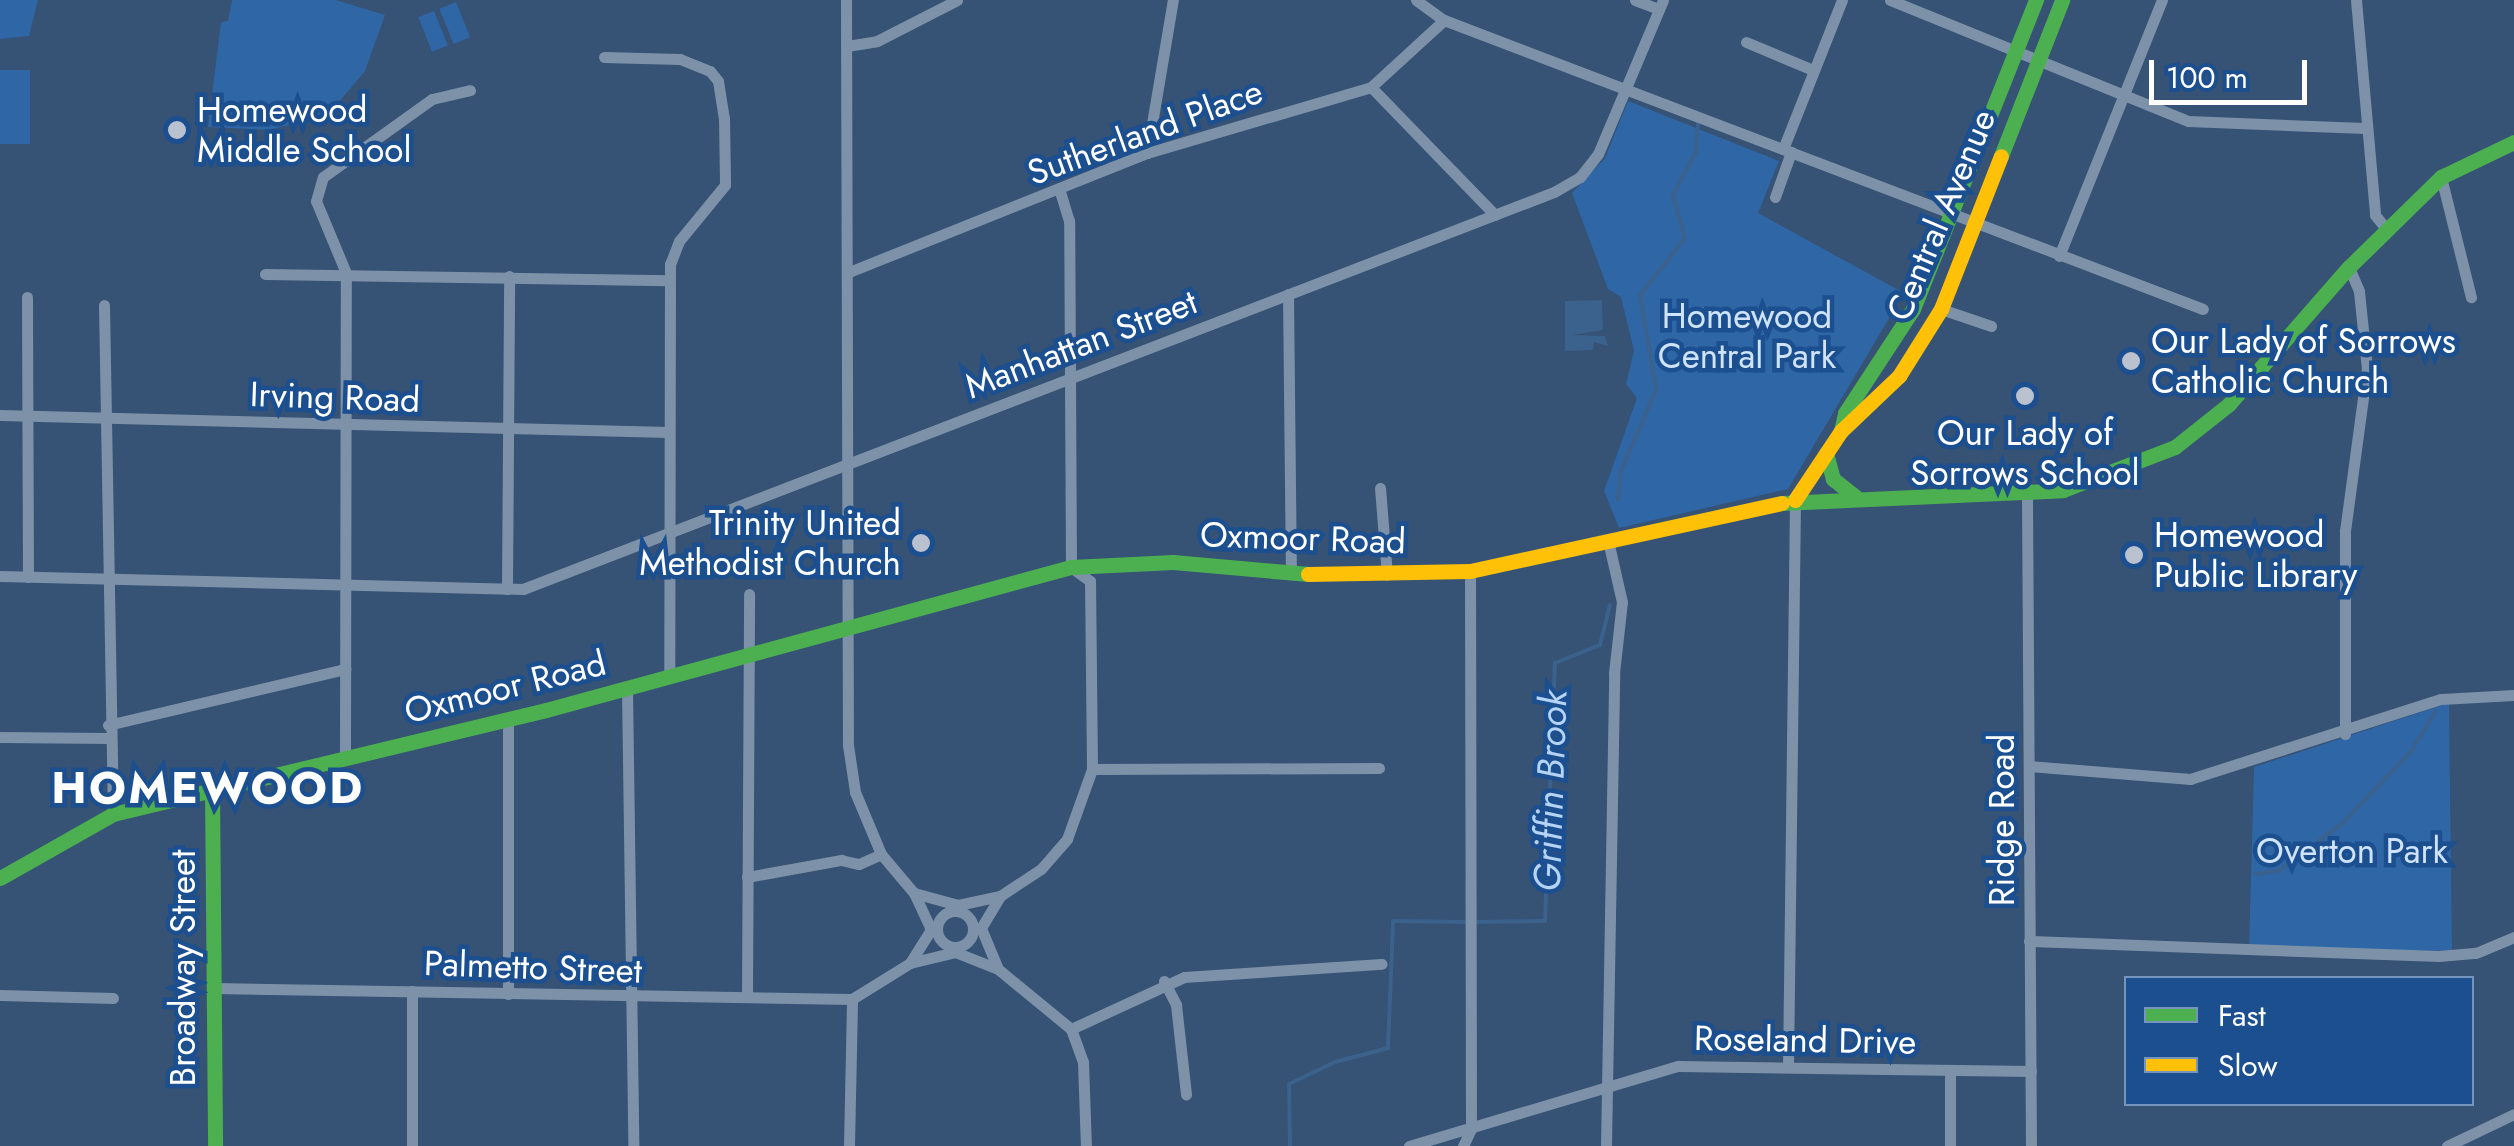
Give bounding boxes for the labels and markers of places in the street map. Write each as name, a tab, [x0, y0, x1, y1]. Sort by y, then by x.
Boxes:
place label: Homewood Middle School	[197, 89, 411, 171]
marker: Homewood Middle School	[166, 119, 188, 141]
place label: Our Lady of Sorrows Catholic Church	[2151, 320, 2456, 402]
marker: Our Lady of Sorrows Catholic Church	[2120, 350, 2142, 372]
marker: Our Lady of Sorrows School	[2014, 385, 2036, 407]
place label: Our Lady of Sorrows School	[1910, 412, 2140, 494]
place label: Trinity United Methodist Church	[639, 502, 901, 584]
place label: Homewood Public Library	[2154, 514, 2357, 596]
marker: Trinity United Methodist Church	[910, 532, 932, 554]
marker: Homewood Public Library	[2123, 544, 2145, 566]

